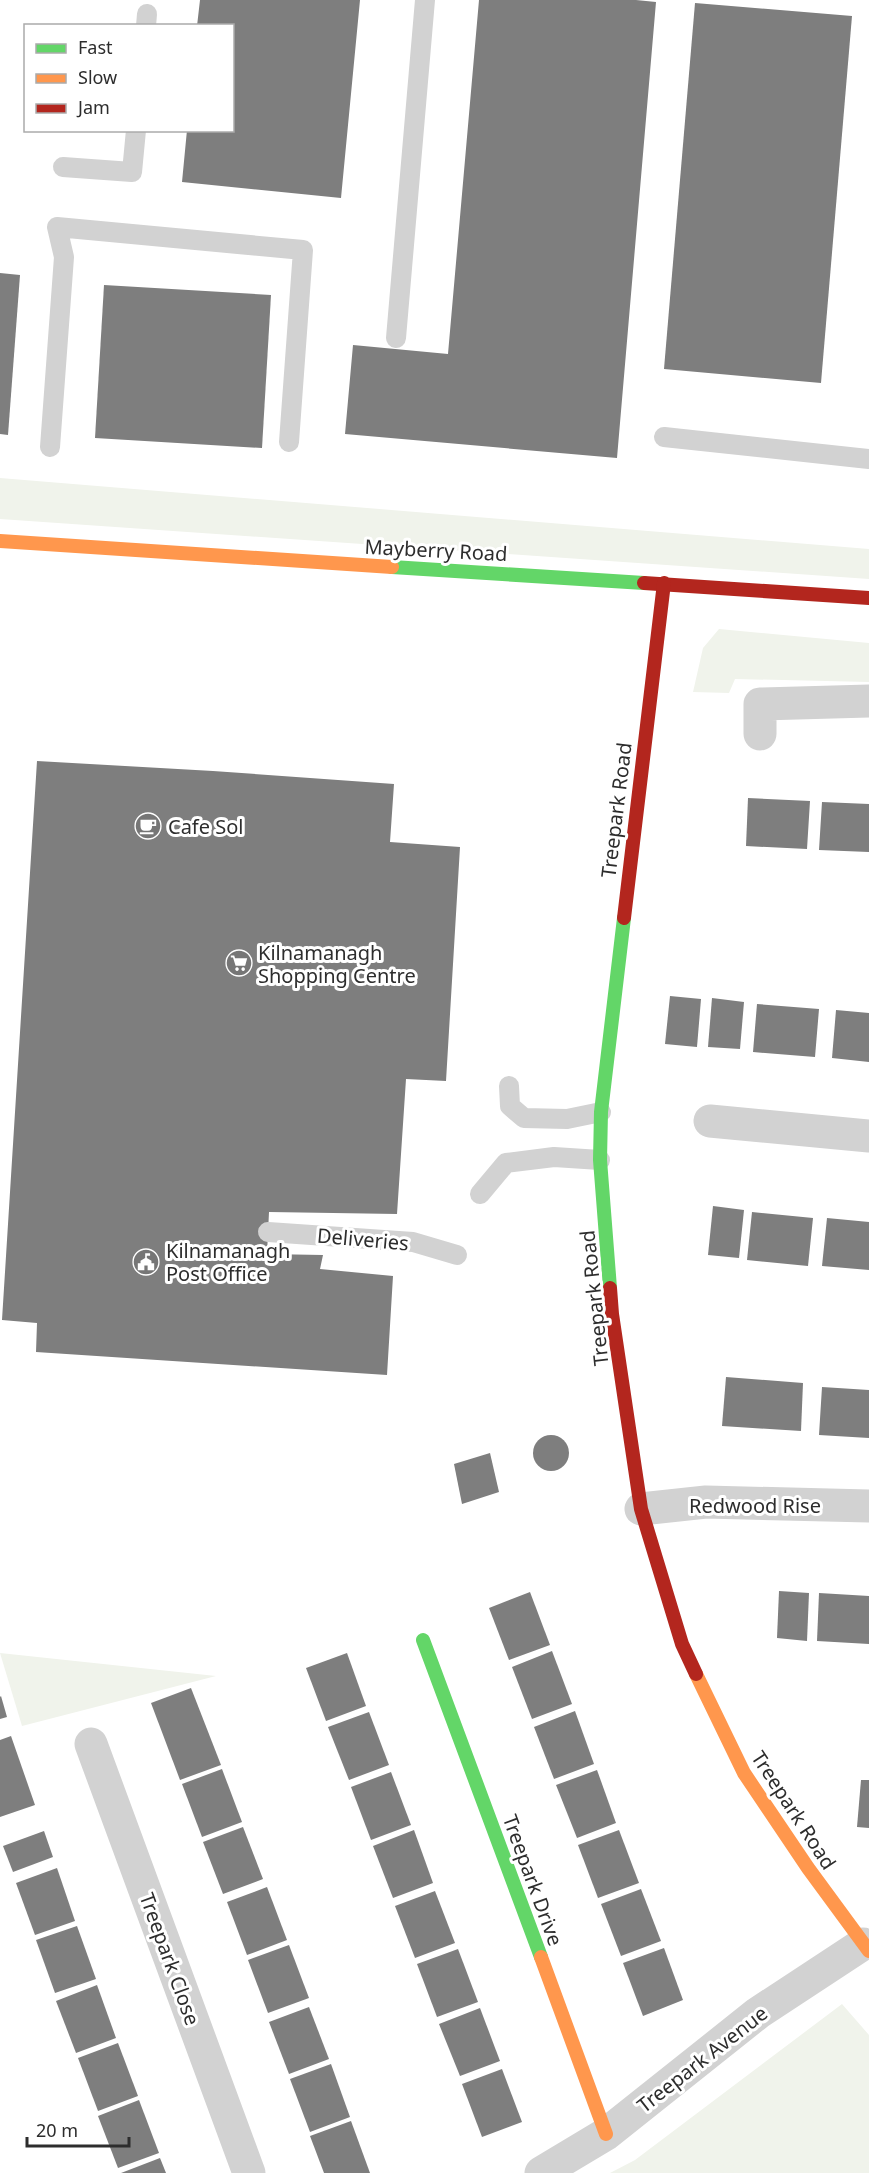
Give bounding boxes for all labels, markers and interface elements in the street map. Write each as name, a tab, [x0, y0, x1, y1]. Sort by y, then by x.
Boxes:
legend	[24, 24, 234, 132]
text: Fast	[78, 35, 113, 59]
text: Slow	[78, 65, 117, 89]
text: Jam	[76, 95, 110, 119]
street label: Mayberry Road	[364, 533, 508, 567]
street label: Treepark Road	[594, 741, 638, 879]
cafe icon: Cafe Sol	[133, 811, 163, 841]
place label: Cafe Sol	[168, 813, 243, 840]
place label: Kilnamanagh Shopping Centre	[258, 939, 416, 989]
supermarket icon: Kilnamanagh Shopping Centre	[224, 948, 254, 978]
street label: Deliveries	[316, 1222, 410, 1256]
street label: Treepark Road	[573, 1229, 615, 1367]
place label: Kilnamanagh Post Office	[166, 1237, 290, 1287]
public building icon: Kilnamanagh Post Office	[131, 1247, 161, 1277]
street label: Redwood Rise	[689, 1492, 821, 1519]
street label: Treepark Road	[746, 1746, 842, 1874]
street label: Treepark Drive	[497, 1811, 569, 1949]
street label: Treepark Close	[134, 1889, 206, 2029]
street label: Treepark Avenue	[631, 2000, 773, 2118]
scale bar	[27, 2110, 129, 2148]
text: 20 m	[36, 2118, 78, 2142]

